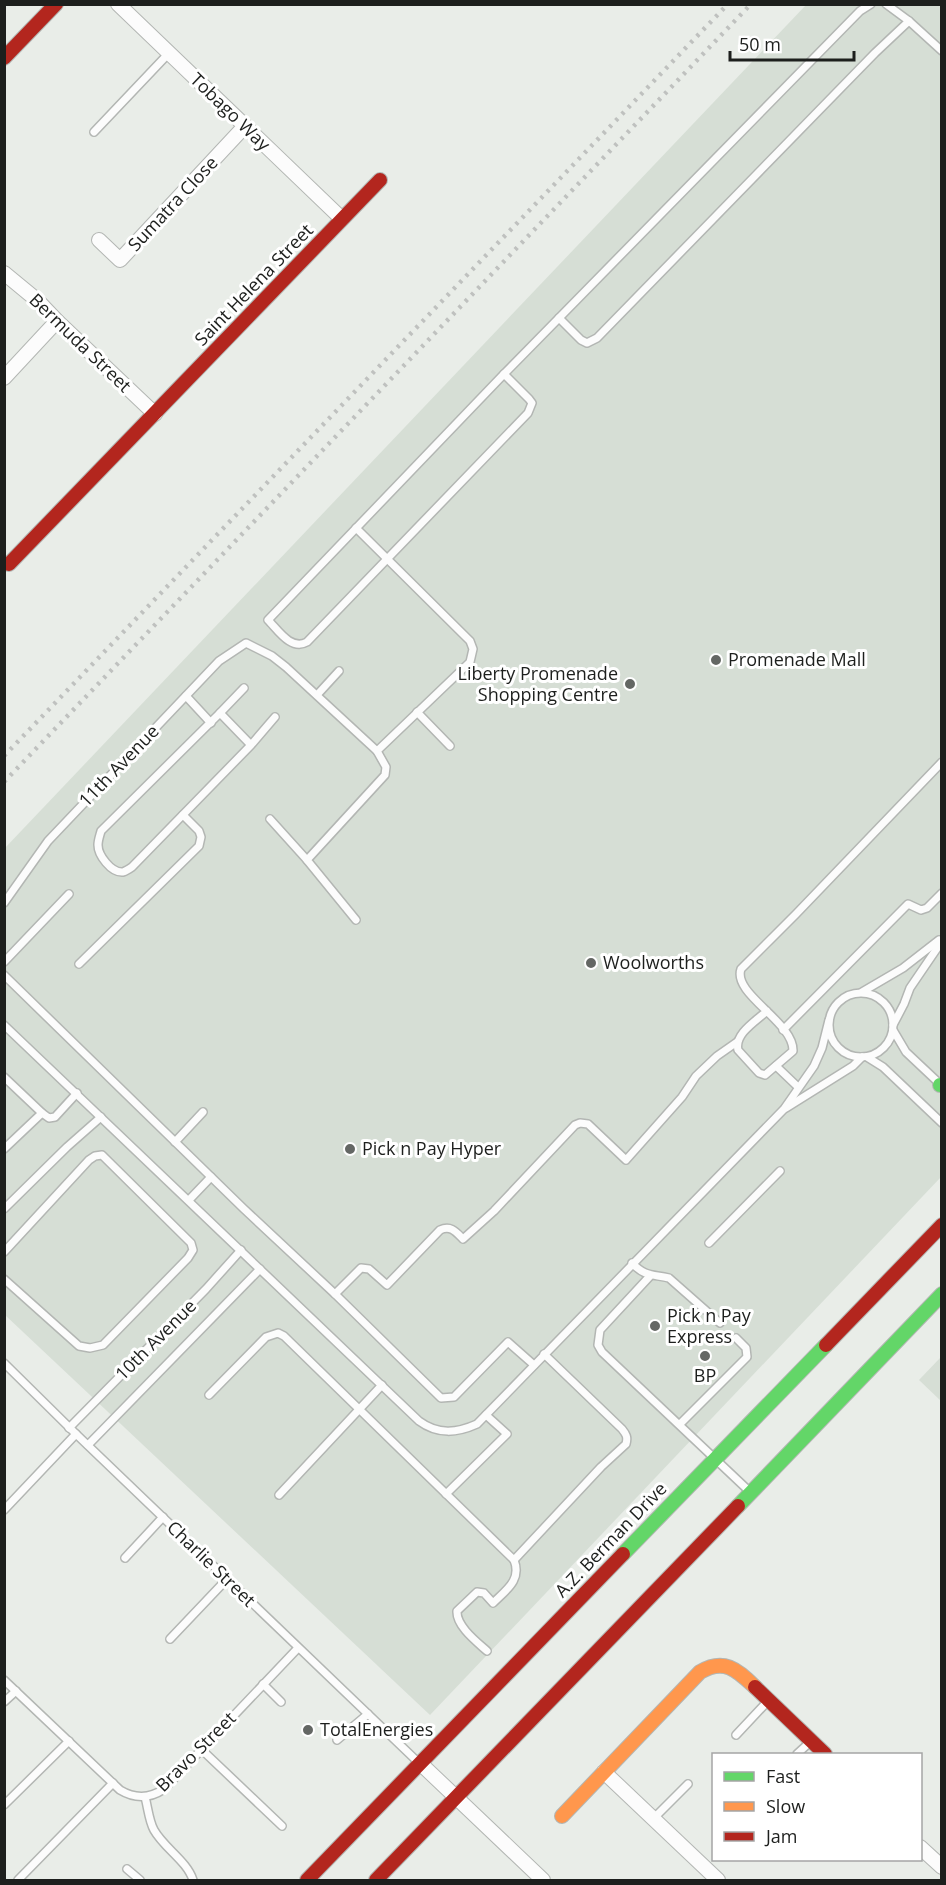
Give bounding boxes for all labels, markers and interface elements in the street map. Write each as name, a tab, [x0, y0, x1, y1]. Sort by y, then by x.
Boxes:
scale bar	[730, 24, 854, 62]
text: 50 m	[739, 32, 781, 56]
street label: Tobago Way	[185, 67, 277, 156]
street label: Sumatra Close	[122, 151, 222, 256]
street label: Saint Helena Street	[189, 218, 318, 350]
street label: Bermuda Street	[25, 288, 137, 397]
place label: Promenade Mall	[728, 647, 866, 671]
marker: Promenade Mall	[709, 653, 723, 667]
place label: Liberty Promenade Shopping Centre	[458, 661, 618, 706]
marker: Liberty Promenade Shopping Centre	[623, 677, 637, 691]
street label: 11th Avenue	[73, 719, 164, 812]
place label: Woolworths	[603, 950, 704, 974]
marker: Woolworths	[584, 956, 598, 970]
place label: Pick n Pay Hyper	[362, 1136, 502, 1160]
marker: Pick n Pay Hyper	[343, 1142, 357, 1156]
street label: 10th Avenue	[110, 1294, 201, 1385]
place label: Pick n Pay Express	[667, 1303, 752, 1348]
marker: Pick n Pay Express	[648, 1319, 662, 1333]
marker: BP	[698, 1349, 712, 1363]
place label: BP	[694, 1363, 716, 1387]
street label: A.Z. Berman Drive	[549, 1477, 671, 1602]
street label: Charlie Street	[162, 1515, 261, 1611]
street label: Bravo Street	[150, 1706, 240, 1796]
place label: TotalEnergies	[320, 1717, 433, 1741]
marker: TotalEnergies	[301, 1723, 315, 1737]
legend	[712, 1753, 922, 1861]
text: Fast	[766, 1764, 800, 1788]
text: Slow	[766, 1794, 805, 1818]
text: Jam	[764, 1824, 798, 1848]

